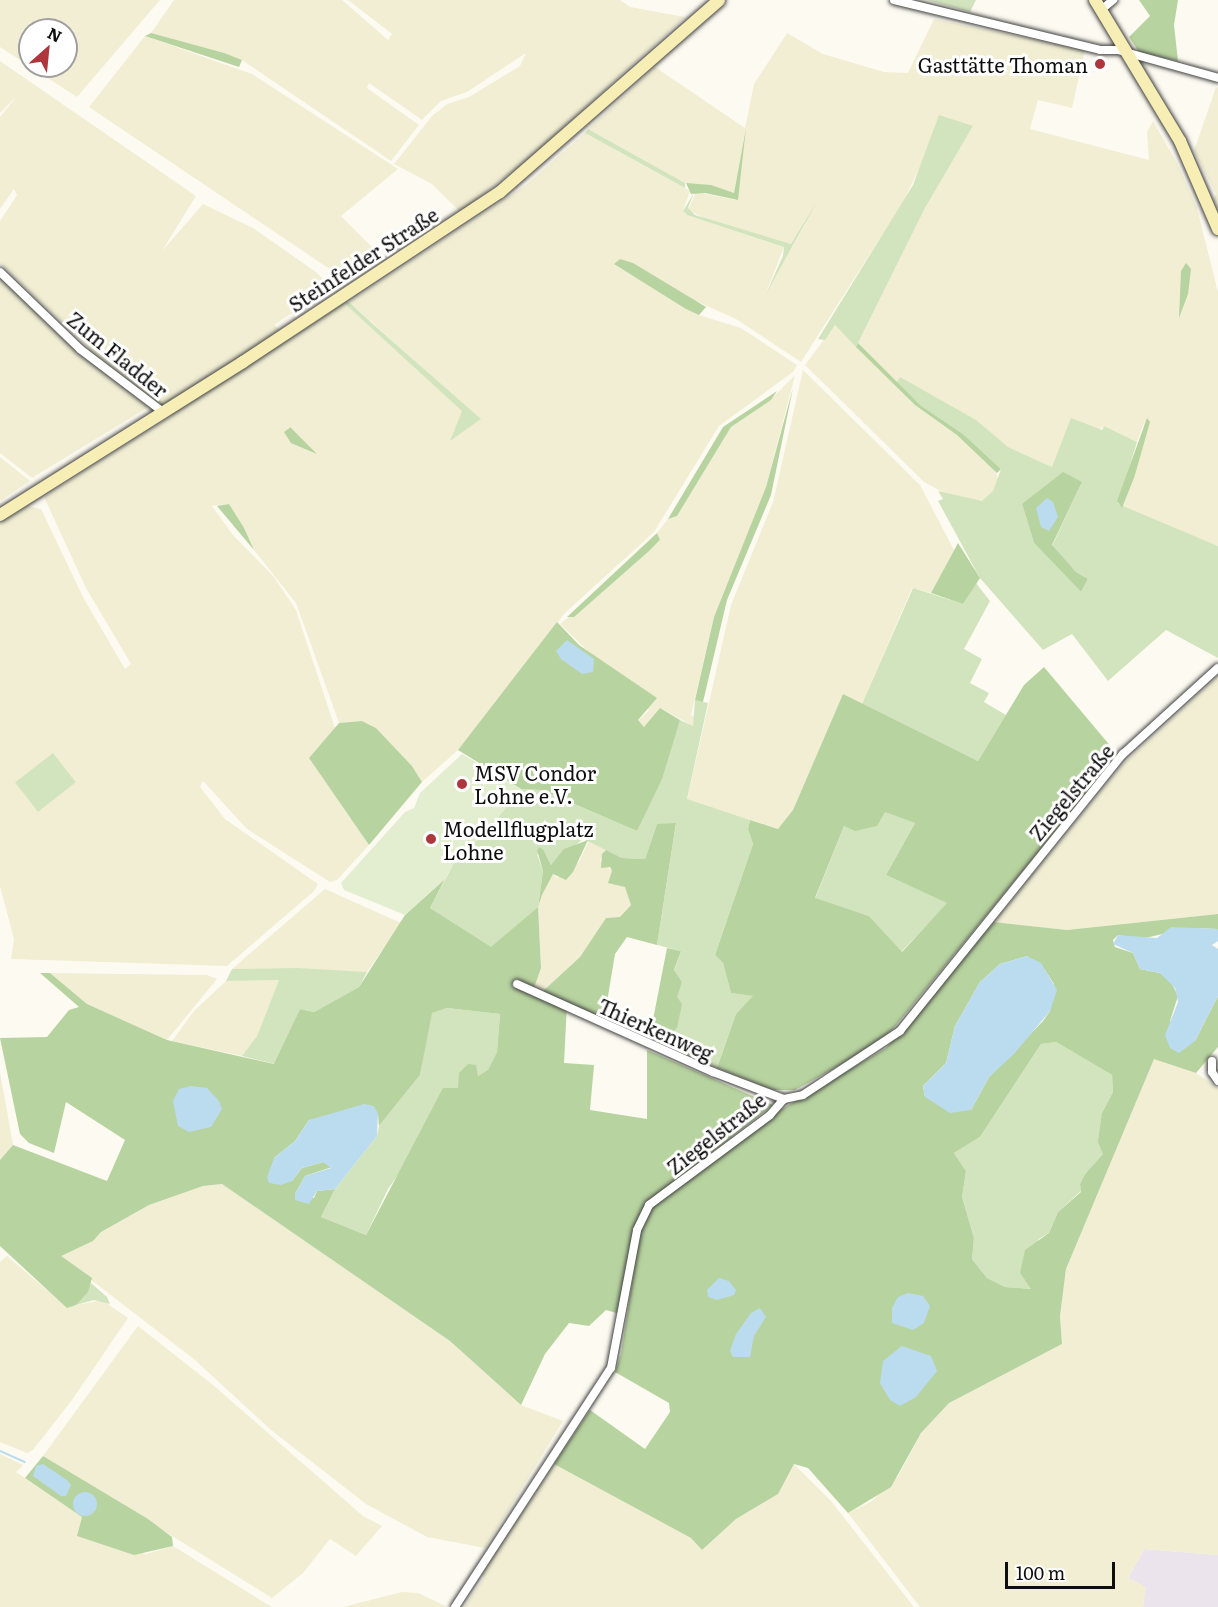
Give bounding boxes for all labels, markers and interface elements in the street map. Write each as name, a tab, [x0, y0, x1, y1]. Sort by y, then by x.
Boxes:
north arrow	[18, 18, 78, 78]
text: N	[44, 20, 67, 47]
place label: Gasttätte Thoman	[918, 52, 1088, 76]
marker: Gasttätte Thoman	[1093, 57, 1107, 71]
street label: Steinfelder Straße	[284, 202, 442, 316]
street label: Zum Fladder	[63, 306, 173, 402]
street label: Ziegelstraße	[1024, 739, 1118, 845]
place label: MSV Condor Lohne e.V.	[474, 760, 596, 807]
marker: MSV Condor Lohne e.V.	[455, 777, 469, 791]
place label: Modellflugplatz Lohne	[443, 816, 593, 863]
marker: Modellflugplatz Lohne	[424, 832, 438, 846]
street label: Thierkenweg	[595, 993, 717, 1065]
street label: Ziegelstraße	[662, 1087, 770, 1179]
scale bar	[1008, 1550, 1118, 1588]
text: 100 m	[1016, 1559, 1065, 1586]

